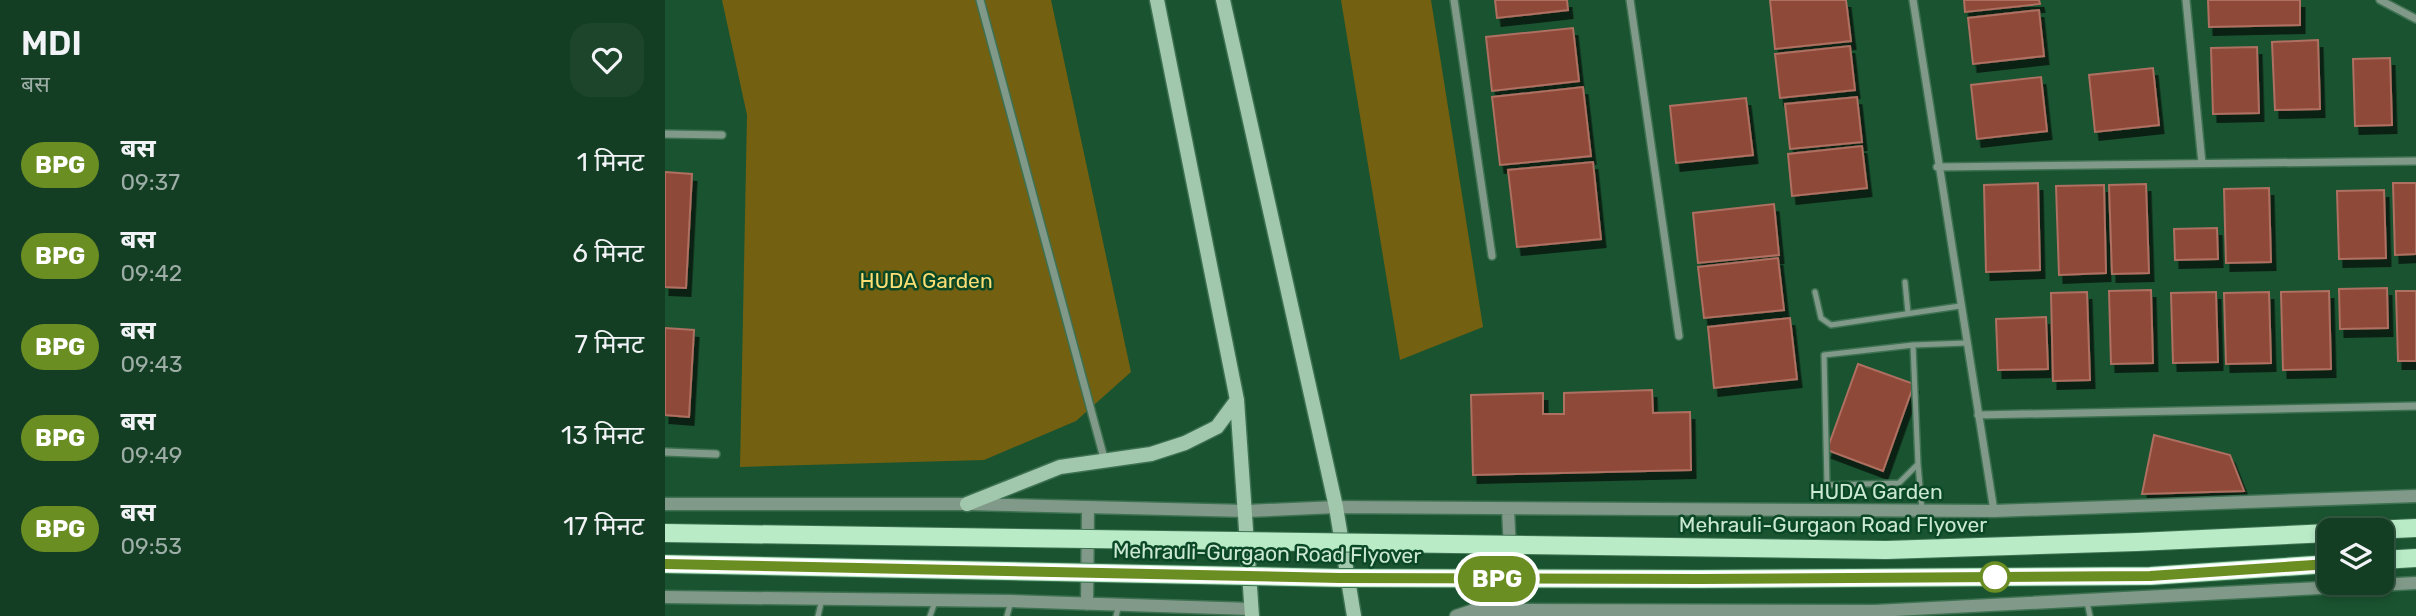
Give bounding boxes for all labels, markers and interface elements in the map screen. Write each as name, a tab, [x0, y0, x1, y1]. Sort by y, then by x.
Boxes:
button: heart	[570, 23, 644, 97]
text: MDI	[21, 24, 82, 63]
text: बस	[21, 70, 50, 98]
text: बस	[120, 133, 156, 164]
text: 1 मिनट	[577, 147, 644, 178]
text: BPG	[35, 151, 85, 179]
text: 09:37	[120, 168, 180, 196]
text: बस	[120, 224, 156, 255]
text: 6 मिनट	[572, 238, 644, 269]
text: BPG	[35, 242, 85, 270]
text: 09:42	[120, 259, 182, 287]
park label: HUDA Garden	[859, 268, 993, 293]
text: बस	[120, 315, 156, 346]
text: 7 मिनट	[574, 329, 644, 360]
text: BPG	[35, 333, 85, 361]
text: 09:43	[120, 350, 183, 378]
text: बस	[120, 406, 156, 437]
text: 13 मिनट	[561, 420, 644, 451]
text: BPG	[35, 424, 85, 452]
text: 09:49	[120, 441, 182, 469]
street label: HUDA Garden	[1809, 479, 1943, 504]
text: बस	[120, 497, 156, 528]
text: 17 मिनट	[563, 511, 644, 542]
street label: Mehrauli-Gurgaon Road Flyover	[1679, 512, 1987, 537]
text: BPG	[35, 515, 85, 543]
map controls	[2317, 518, 2394, 595]
button: layers	[2317, 518, 2394, 595]
text: 09:53	[120, 532, 182, 560]
street label: Mehrauli-Gurgaon Road Flyover	[1113, 538, 1421, 568]
line badge: BPG	[1457, 556, 1537, 602]
unlabelled marker	[1980, 562, 2010, 592]
text: BPG	[1472, 565, 1522, 593]

